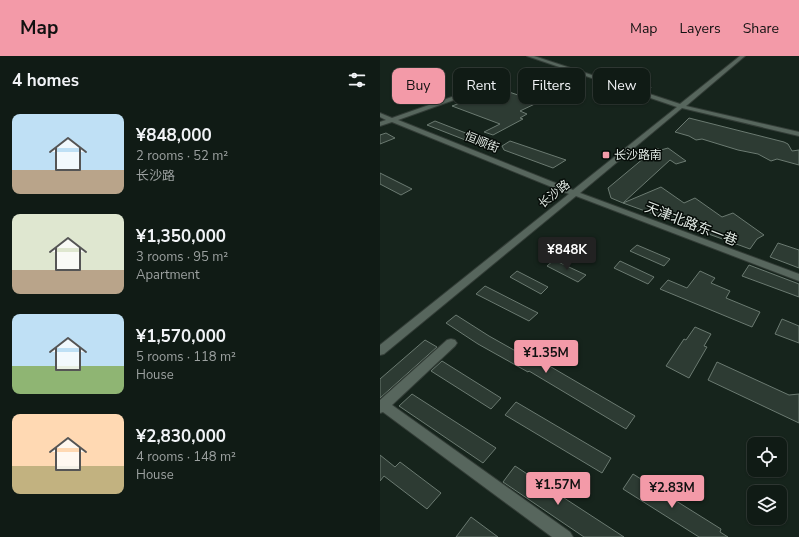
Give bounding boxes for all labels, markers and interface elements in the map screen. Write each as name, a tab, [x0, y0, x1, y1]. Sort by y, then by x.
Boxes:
text: Map	[20, 15, 58, 41]
text: Map	[630, 19, 657, 38]
text: Layers	[679, 19, 721, 38]
text: Share	[743, 19, 779, 38]
chip: Buy	[392, 68, 445, 104]
chip: Rent	[453, 68, 510, 104]
chip: Filters	[518, 68, 585, 104]
chip: New	[593, 68, 650, 104]
text: 4 homes	[12, 69, 79, 92]
icon: filters	[346, 69, 368, 91]
text: ¥848,000	[136, 124, 212, 147]
street label: 恒顺街	[462, 128, 502, 156]
icon: home	[44, 130, 92, 178]
text: 2 rooms · 52 m²	[136, 147, 228, 165]
place label: 长沙路南	[614, 147, 662, 163]
marker: 长沙路南	[601, 150, 611, 160]
text: 长沙路	[136, 167, 175, 185]
street label: 长沙路	[535, 176, 573, 212]
street label: 天津北路东一巷	[642, 198, 740, 250]
text: ¥1,350,000	[136, 225, 226, 248]
icon: home	[44, 230, 92, 278]
pin: ¥848K	[539, 237, 595, 271]
text: ¥848K	[547, 241, 587, 259]
text: 3 rooms · 95 m²	[136, 248, 228, 266]
text: Apartment	[136, 266, 199, 284]
text: ¥1,570,000	[136, 325, 226, 348]
icon: home	[44, 330, 92, 378]
pin: ¥1.35M	[513, 340, 579, 374]
text: ¥1.35M	[523, 344, 569, 362]
text: 5 rooms · 118 m²	[136, 348, 236, 366]
text: House	[136, 366, 174, 384]
text: ¥2,830,000	[136, 425, 226, 448]
icon: home	[44, 430, 92, 478]
map controls	[747, 437, 787, 525]
button: locate	[747, 437, 787, 477]
text: 4 rooms · 148 m²	[136, 448, 236, 466]
text: House	[136, 466, 174, 484]
pin: ¥1.57M	[525, 472, 591, 506]
pin: ¥2.83M	[639, 475, 705, 509]
text: ¥1.57M	[535, 476, 581, 494]
text: ¥2.83M	[649, 479, 695, 497]
button: layers	[747, 485, 787, 525]

